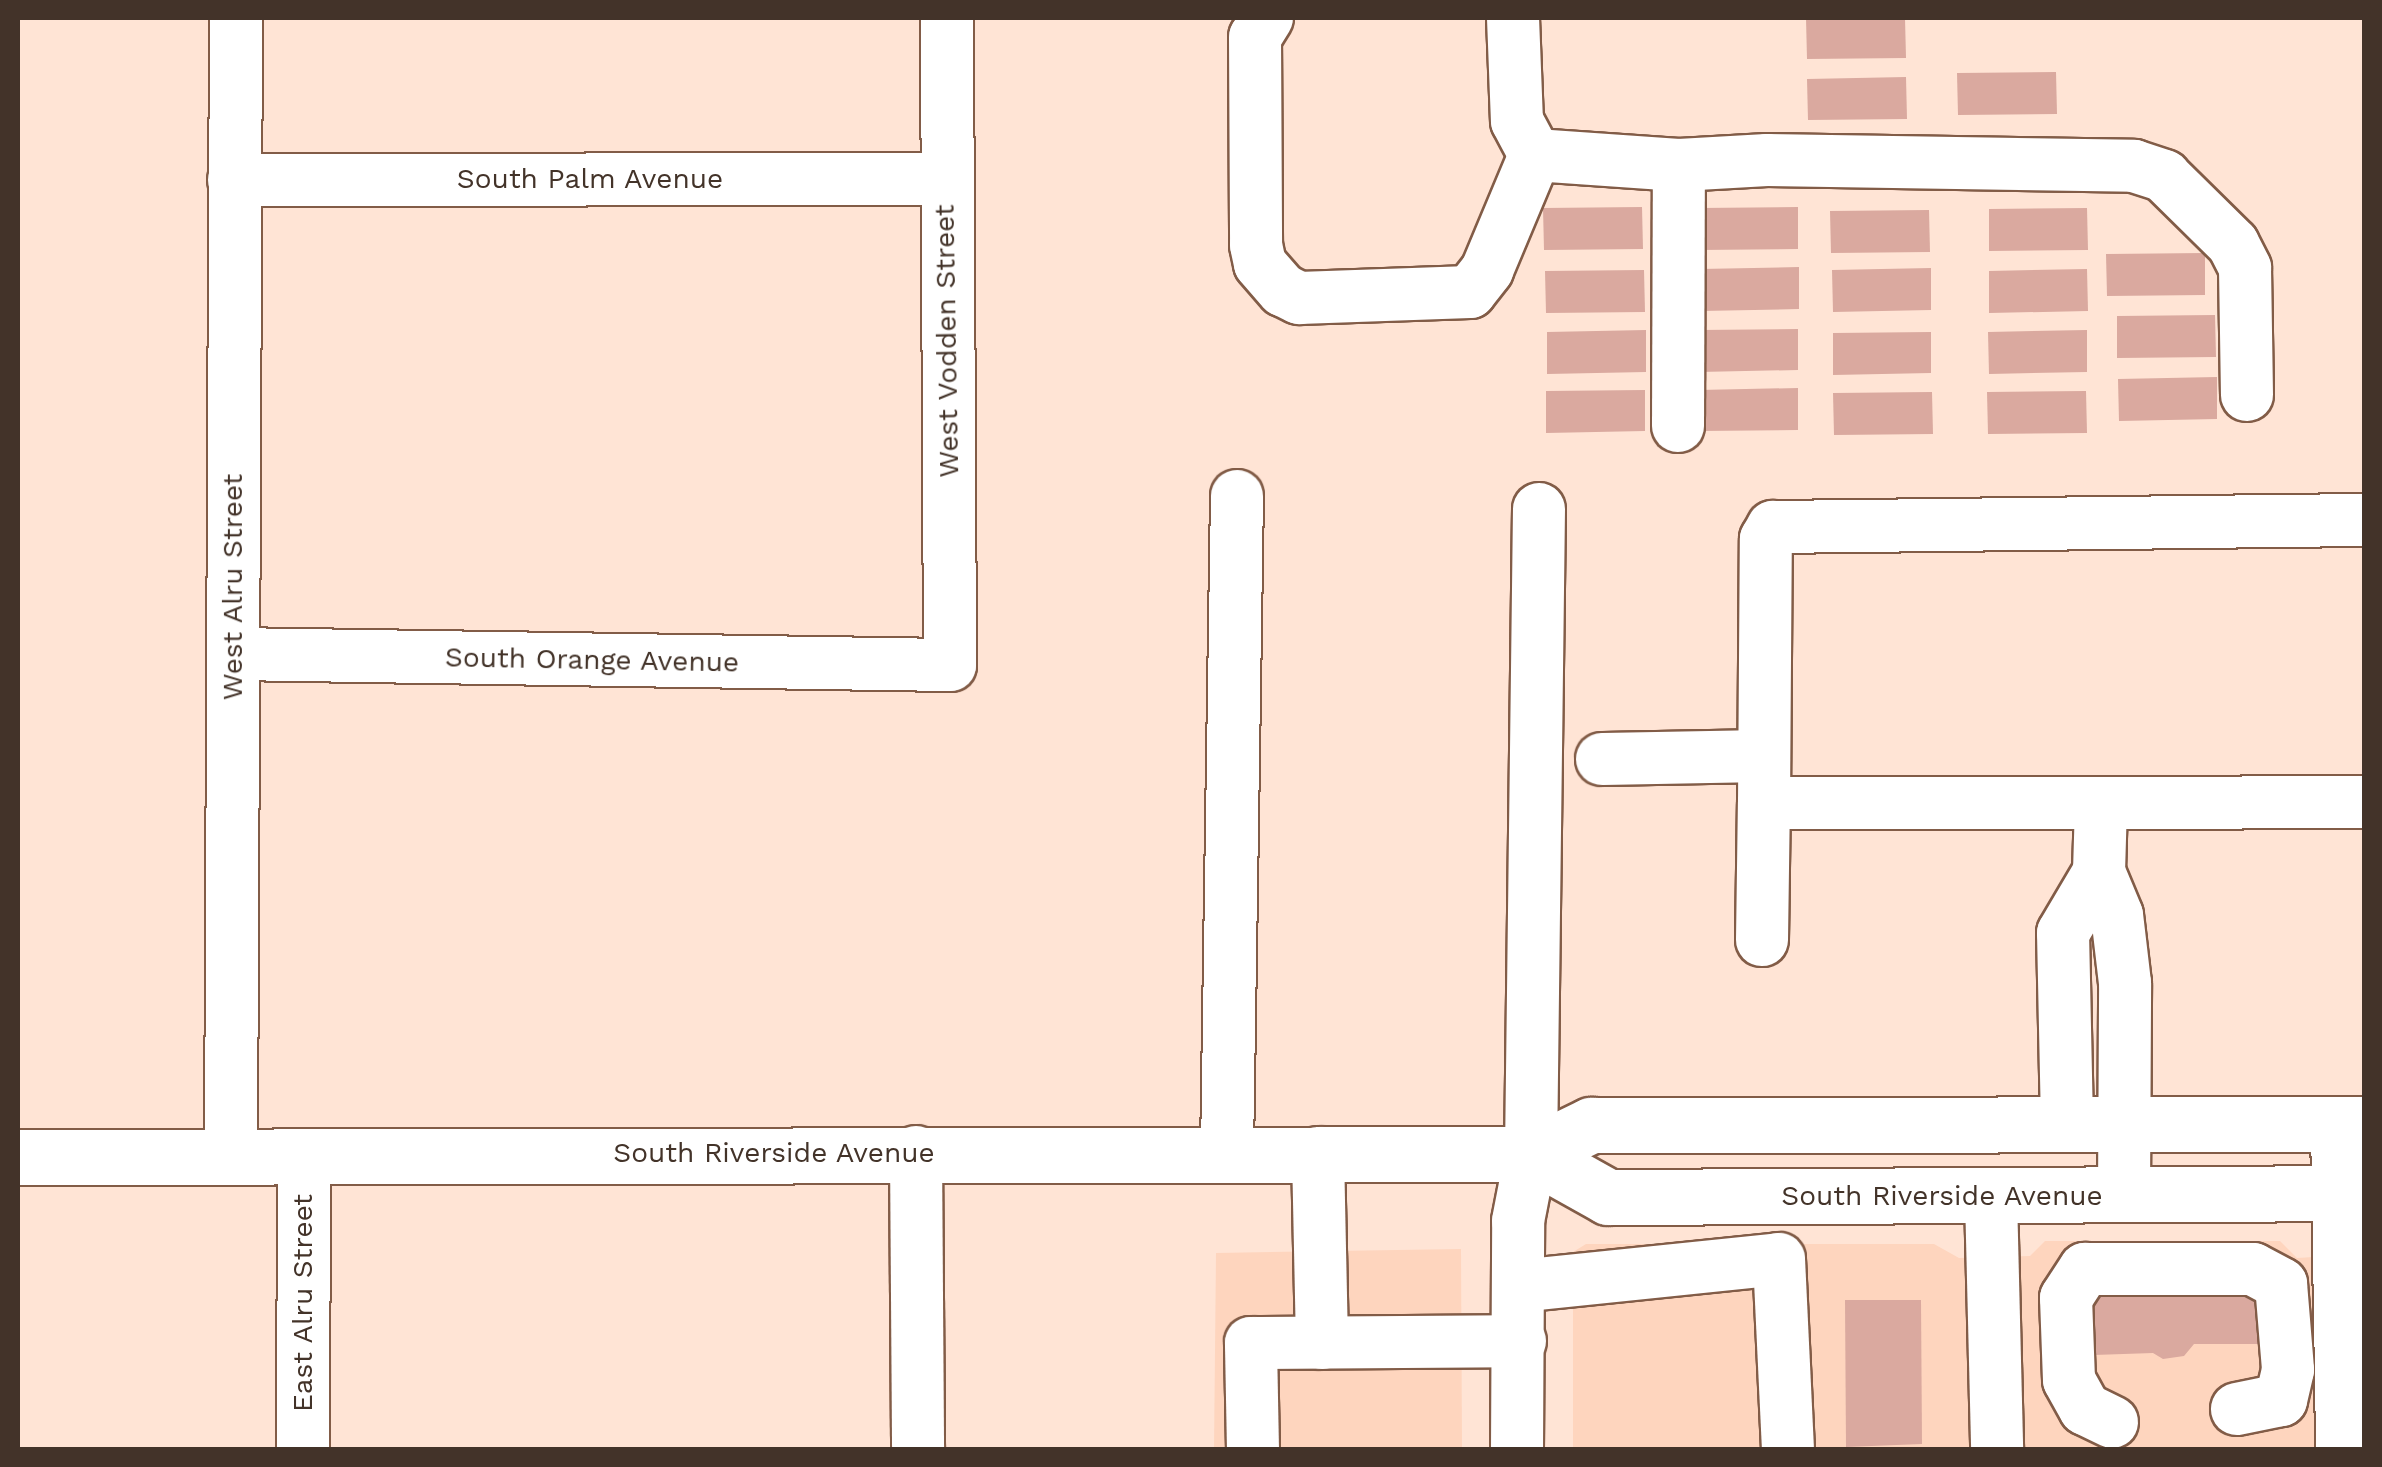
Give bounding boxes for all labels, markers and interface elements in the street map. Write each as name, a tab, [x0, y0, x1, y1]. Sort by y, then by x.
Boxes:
street label: South Palm Avenue	[456, 162, 724, 196]
street label: West Vodden Street	[928, 204, 966, 478]
street label: West Alru Street	[216, 473, 250, 701]
street label: South Orange Avenue	[444, 641, 740, 679]
street label: South Riverside Avenue	[613, 1136, 935, 1170]
street label: South Riverside Avenue	[1781, 1179, 2103, 1213]
street label: East Alru Street	[286, 1193, 320, 1413]

